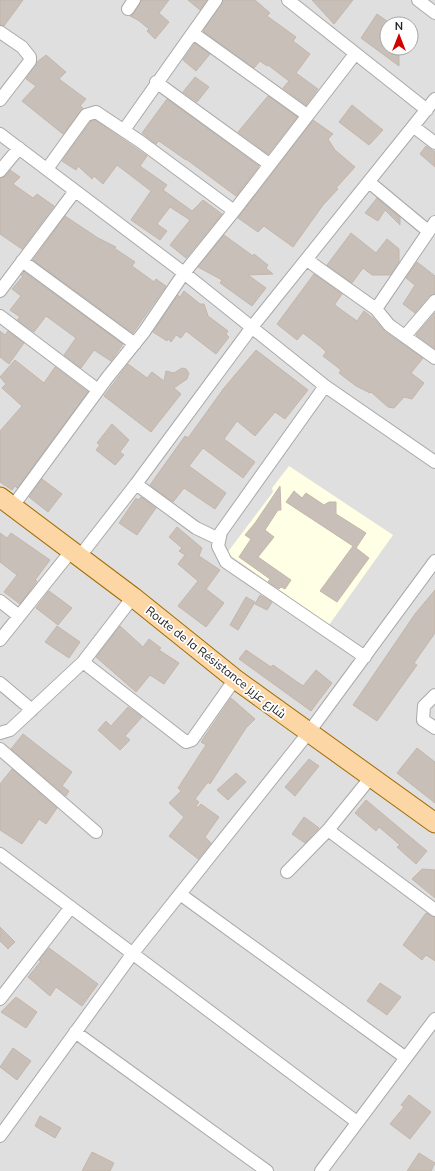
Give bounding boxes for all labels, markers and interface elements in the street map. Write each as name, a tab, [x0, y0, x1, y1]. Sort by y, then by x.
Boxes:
north arrow	[379, 16, 419, 56]
text: N	[395, 19, 403, 33]
street label: Route de la Résistance شارع عزيز	[142, 603, 289, 722]

